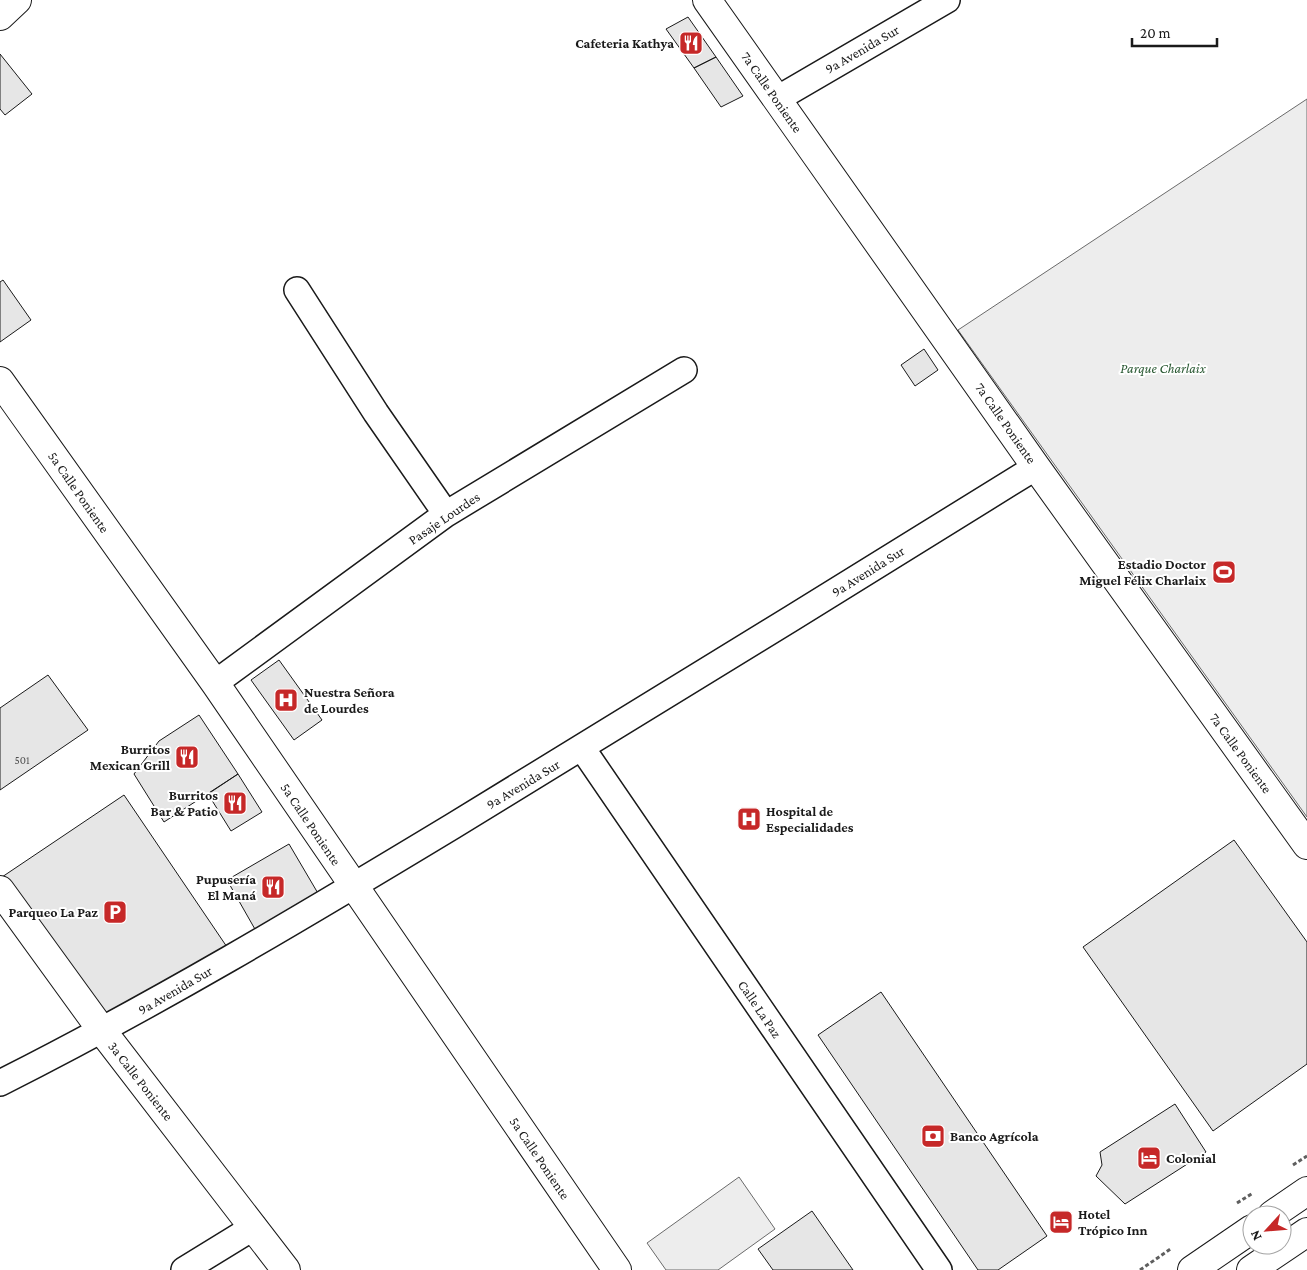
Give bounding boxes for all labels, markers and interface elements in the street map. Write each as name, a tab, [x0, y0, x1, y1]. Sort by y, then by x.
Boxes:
scale bar	[1132, 15, 1217, 47]
street label: 9a Avenida Sur	[822, 21, 902, 77]
text: 20 m	[1140, 25, 1171, 41]
restaurant icon: Cafeteria Kathya	[678, 30, 704, 56]
place label: Cafeteria Kathya	[575, 35, 674, 51]
street label: 7a Calle Poniente	[738, 48, 806, 136]
park label: Parque Charlaix	[1120, 360, 1207, 376]
street label: 7a Calle Poniente	[972, 379, 1040, 467]
street label: 5a Calle Poniente	[45, 448, 113, 536]
street label: Pasaje Lourdes	[405, 488, 483, 549]
street label: 9a Avenida Sur	[829, 542, 907, 600]
place label: Estadio Doctor Miguel Félix Charlaix	[1079, 556, 1207, 588]
sports icon: Estadio Doctor Miguel Félix Charlaix	[1211, 559, 1237, 585]
place label: Nuestra Señora de Lourdes	[304, 684, 395, 716]
hospital icon: Nuestra Señora de Lourdes	[273, 687, 299, 713]
street label: 7a Calle Poniente	[1207, 710, 1275, 796]
place label: Burritos Mexican Grill	[90, 741, 170, 773]
restaurant icon: Burritos Mexican Grill	[174, 744, 200, 770]
house number: 501	[14, 754, 30, 766]
street label: 9a Avenida Sur	[483, 756, 563, 812]
street label: 5a Calle Poniente	[278, 780, 344, 868]
place label: Burritos Bar & Patio	[151, 787, 218, 819]
restaurant icon: Burritos Bar & Patio	[222, 790, 248, 816]
place label: Hospital de Especialidades	[766, 803, 854, 835]
hospital icon: Hospital de Especialidades	[736, 806, 762, 832]
place label: Pupusería El Maná	[196, 871, 256, 903]
restaurant icon: Pupusería El Maná	[260, 874, 286, 900]
parking icon: Parqueo La Paz	[102, 899, 128, 925]
place label: Parqueo La Paz	[9, 904, 99, 920]
street label: 9a Avenida Sur	[135, 962, 215, 1018]
street label: Calle La Paz	[735, 977, 785, 1041]
street label: 3a Calle Poniente	[105, 1038, 177, 1124]
street label: 5a Calle Poniente	[507, 1114, 573, 1202]
bank icon: Banco Agrícola	[920, 1123, 946, 1149]
place label: Banco Agrícola	[950, 1128, 1039, 1144]
hotel icon: Colonial	[1136, 1145, 1162, 1171]
place label: Colonial	[1166, 1150, 1216, 1166]
north arrow	[1242, 1205, 1292, 1255]
place label: Hotel Trópico Inn	[1078, 1206, 1148, 1238]
hotel icon: Hotel Trópico Inn	[1048, 1209, 1074, 1235]
text: N	[1246, 1227, 1265, 1243]

